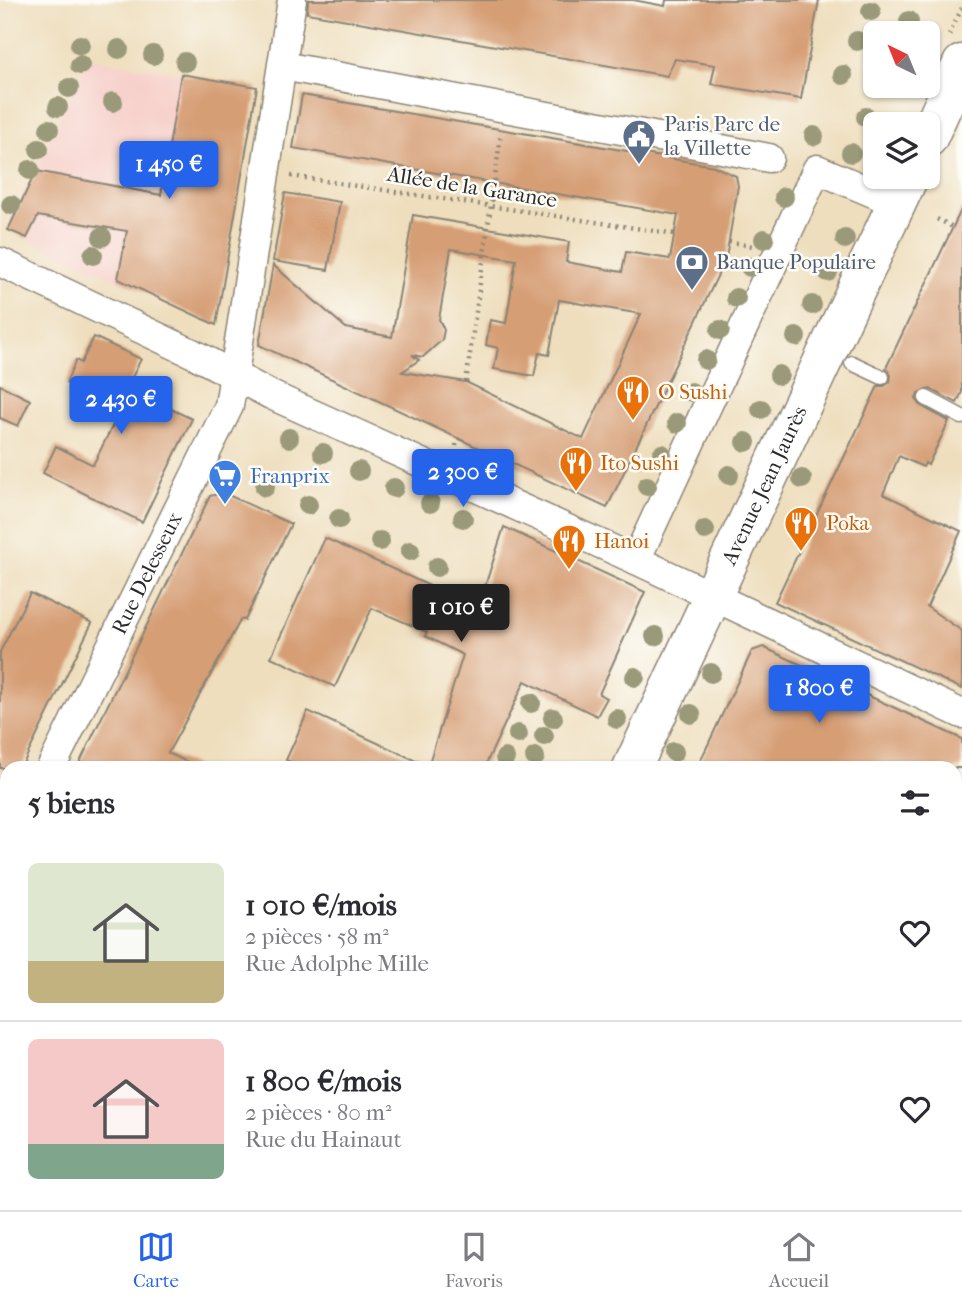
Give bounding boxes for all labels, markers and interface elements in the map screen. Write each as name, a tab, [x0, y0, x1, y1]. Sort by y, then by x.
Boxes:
north arrow	[863, 21, 940, 98]
map controls	[863, 21, 940, 189]
place label: Paris Parc de la Villette	[663, 112, 780, 160]
button: layers	[863, 112, 940, 189]
public building icon: Paris Parc de la Villette	[620, 117, 658, 166]
pin: 1 450 €	[104, 142, 234, 201]
text: 1 450 €	[135, 150, 203, 177]
street label: Allée de la Garance	[384, 162, 559, 212]
bank icon: Banque Populaire	[673, 243, 711, 292]
place label: Banque Populaire	[716, 250, 876, 274]
restaurant icon: O Sushi	[614, 373, 652, 422]
pin: 2 430 €	[56, 376, 186, 436]
place label: O Sushi	[658, 380, 727, 404]
text: 2 430 €	[85, 385, 157, 412]
street label: Avenue Jean Jaurès	[716, 402, 812, 570]
restaurant icon: Ito Sushi	[557, 444, 595, 493]
pin: 2 300 €	[398, 449, 528, 509]
place label: Ito Sushi	[600, 451, 679, 475]
supermarket icon: Franprix	[206, 457, 244, 506]
text: 2 300 €	[428, 458, 498, 485]
place label: Franprix	[250, 464, 329, 488]
restaurant icon: Poka	[782, 504, 820, 553]
street label: Rue Delesseux	[107, 508, 187, 638]
place label: Poka	[826, 511, 869, 535]
restaurant icon: Hanoi	[550, 522, 588, 571]
place label: Hanoi	[594, 529, 649, 553]
pin: 1 010 €	[396, 584, 526, 644]
text: 1 010 €	[428, 593, 494, 620]
pin: 1 800 €	[754, 666, 884, 725]
text: 1 800 €	[785, 674, 853, 701]
icon: filters	[896, 784, 934, 822]
text: 5 biens	[28, 786, 115, 821]
text: 1 010 €/mois	[245, 888, 397, 923]
icon: home	[84, 891, 168, 975]
icon: heart	[896, 914, 934, 952]
text: 2 pièces · 58 m²	[245, 923, 389, 950]
text: Rue Adolphe Mille	[245, 950, 429, 977]
text: 1 800 €/mois	[245, 1064, 402, 1099]
icon: home	[84, 1067, 168, 1151]
icon: heart	[896, 1090, 934, 1128]
text: 2 pièces · 80 m²	[245, 1099, 391, 1126]
text: Rue du Hainaut	[245, 1126, 402, 1153]
tab: Carte	[133, 1228, 179, 1292]
tab: Favoris	[445, 1228, 503, 1292]
tab: Accueil	[769, 1228, 829, 1292]

